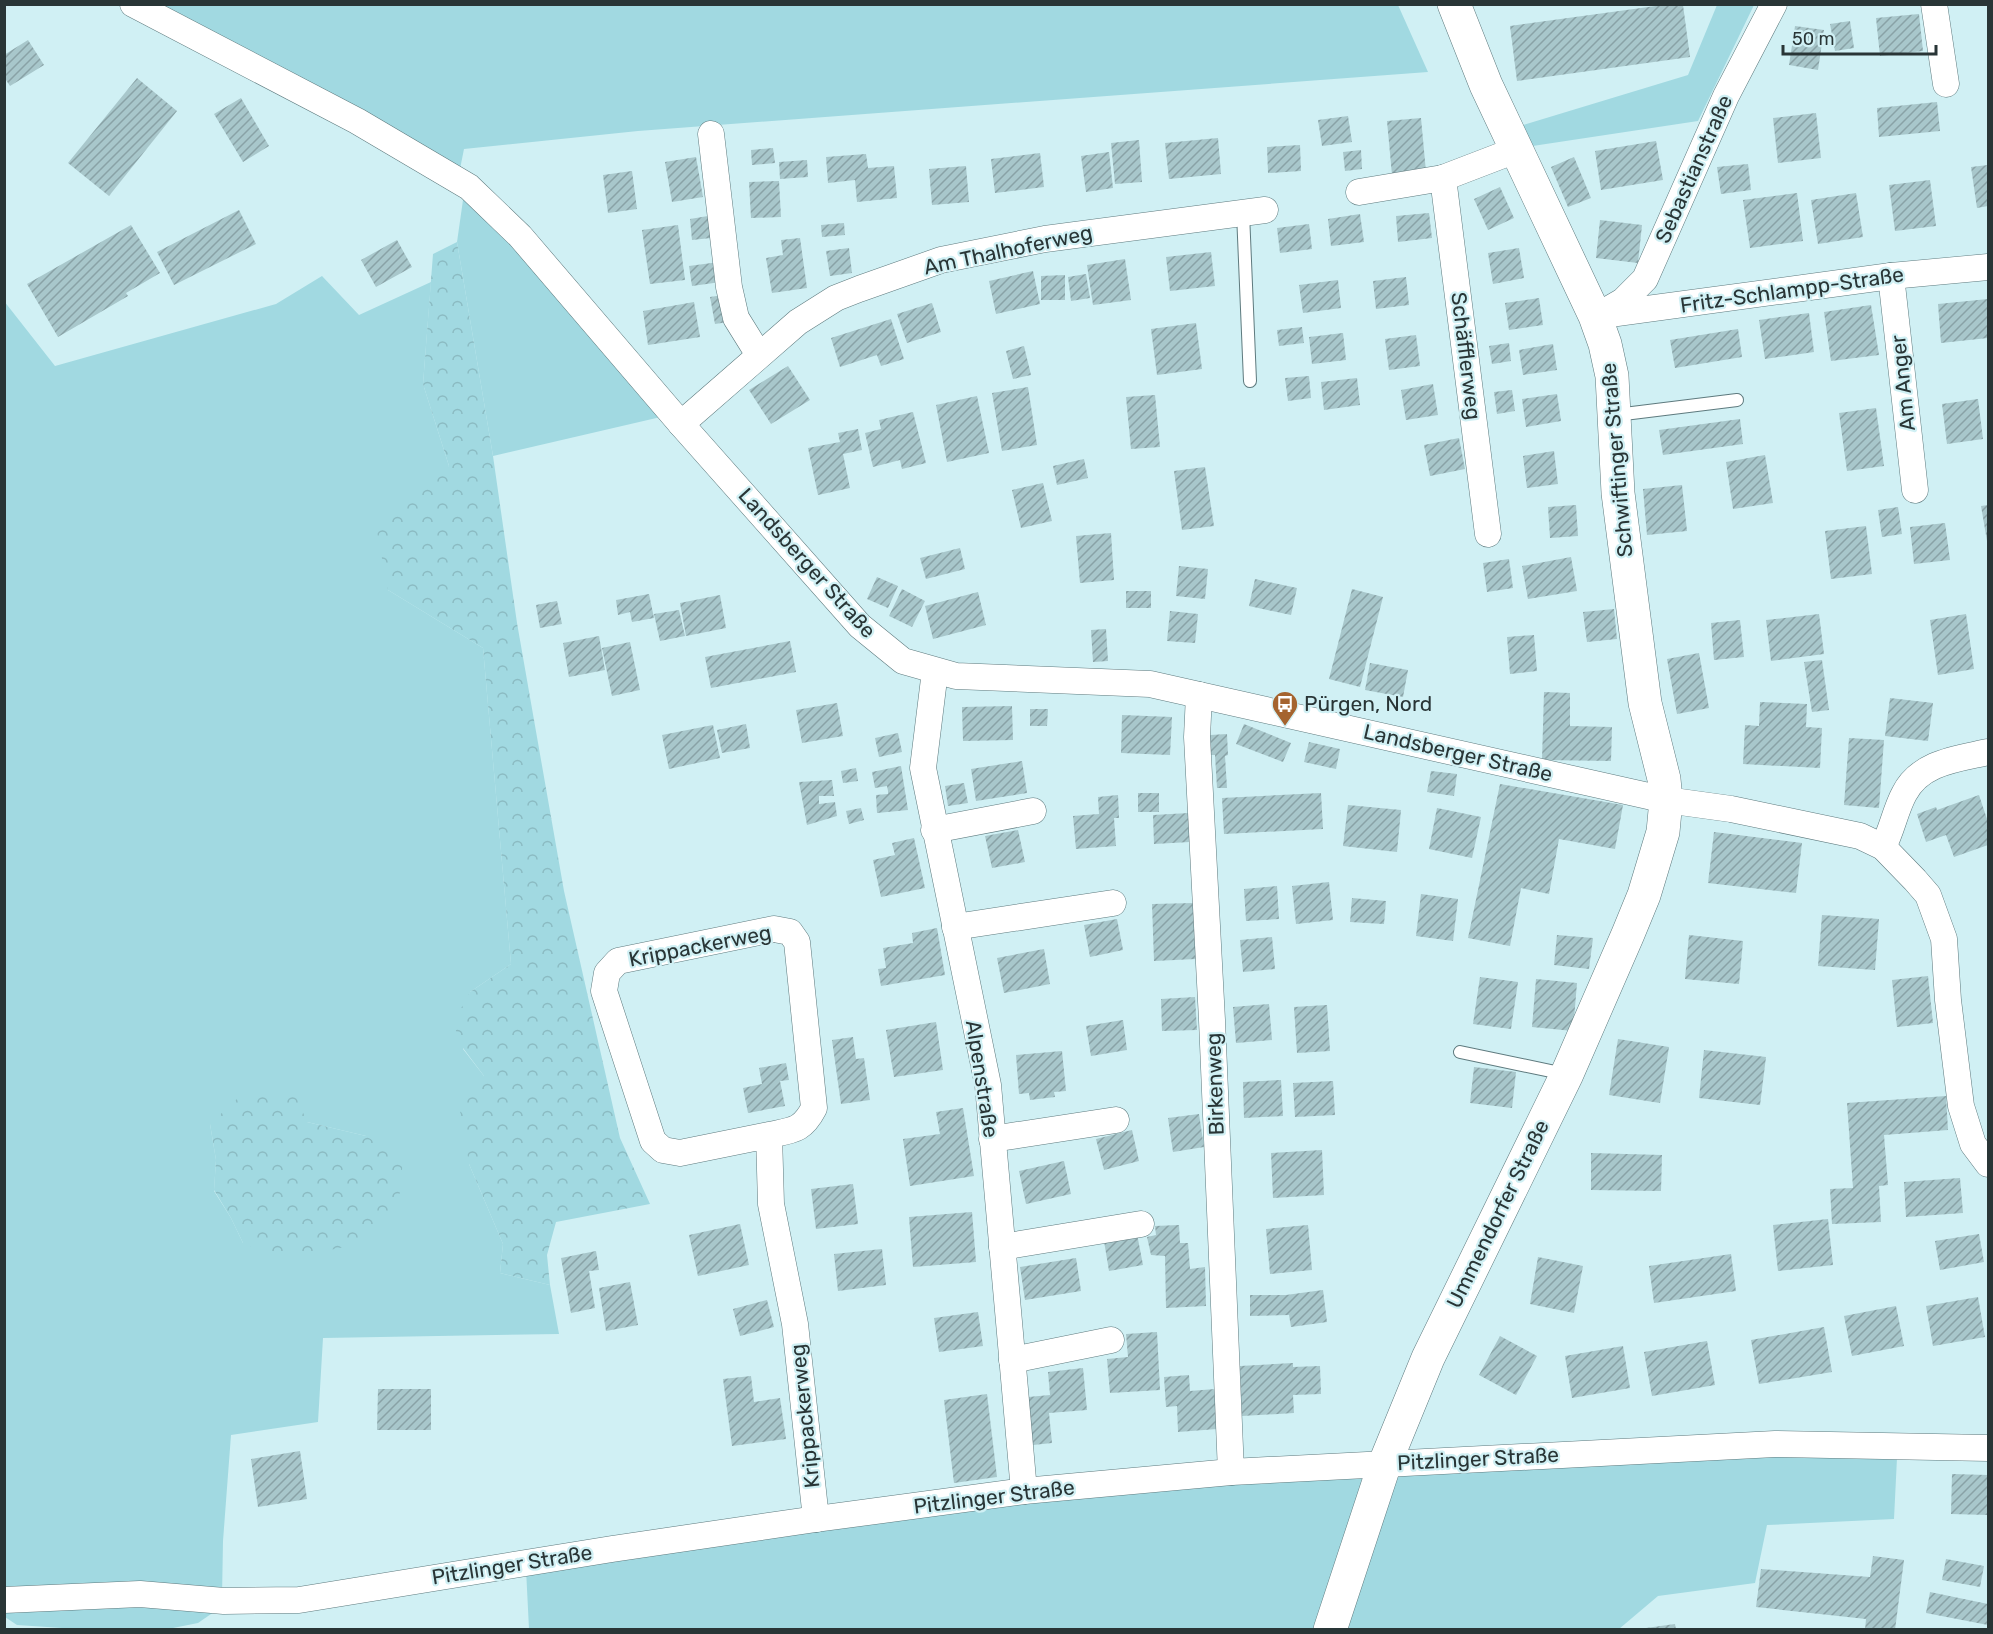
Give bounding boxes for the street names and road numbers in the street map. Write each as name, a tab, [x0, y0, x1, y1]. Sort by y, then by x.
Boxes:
street label: Sebastianstraße	[1650, 91, 1737, 247]
street label: Am Thalhoferweg	[921, 219, 1095, 280]
street label: Fritz-Schlampp-Straße	[1678, 261, 1905, 318]
street label: Schäfflerweg	[1446, 291, 1487, 421]
street label: Am Anger	[1885, 334, 1920, 432]
street label: Schwiftinger Straße	[1596, 362, 1637, 558]
street label: Landsberger Straße	[733, 483, 881, 643]
street label: Landsberger Straße	[1361, 719, 1555, 786]
street label: Krippackerweg	[626, 919, 773, 972]
street label: Alpenstraße	[961, 1018, 1004, 1139]
street label: Birkenweg	[1200, 1032, 1229, 1136]
street label: Ummendorfer Straße	[1441, 1116, 1554, 1312]
street label: Krippackerweg	[785, 1343, 825, 1489]
street label: Pitzlinger Straße	[1396, 1442, 1560, 1475]
street label: Pitzlinger Straße	[912, 1474, 1076, 1519]
street label: Pitzlinger Straße	[430, 1539, 594, 1590]

